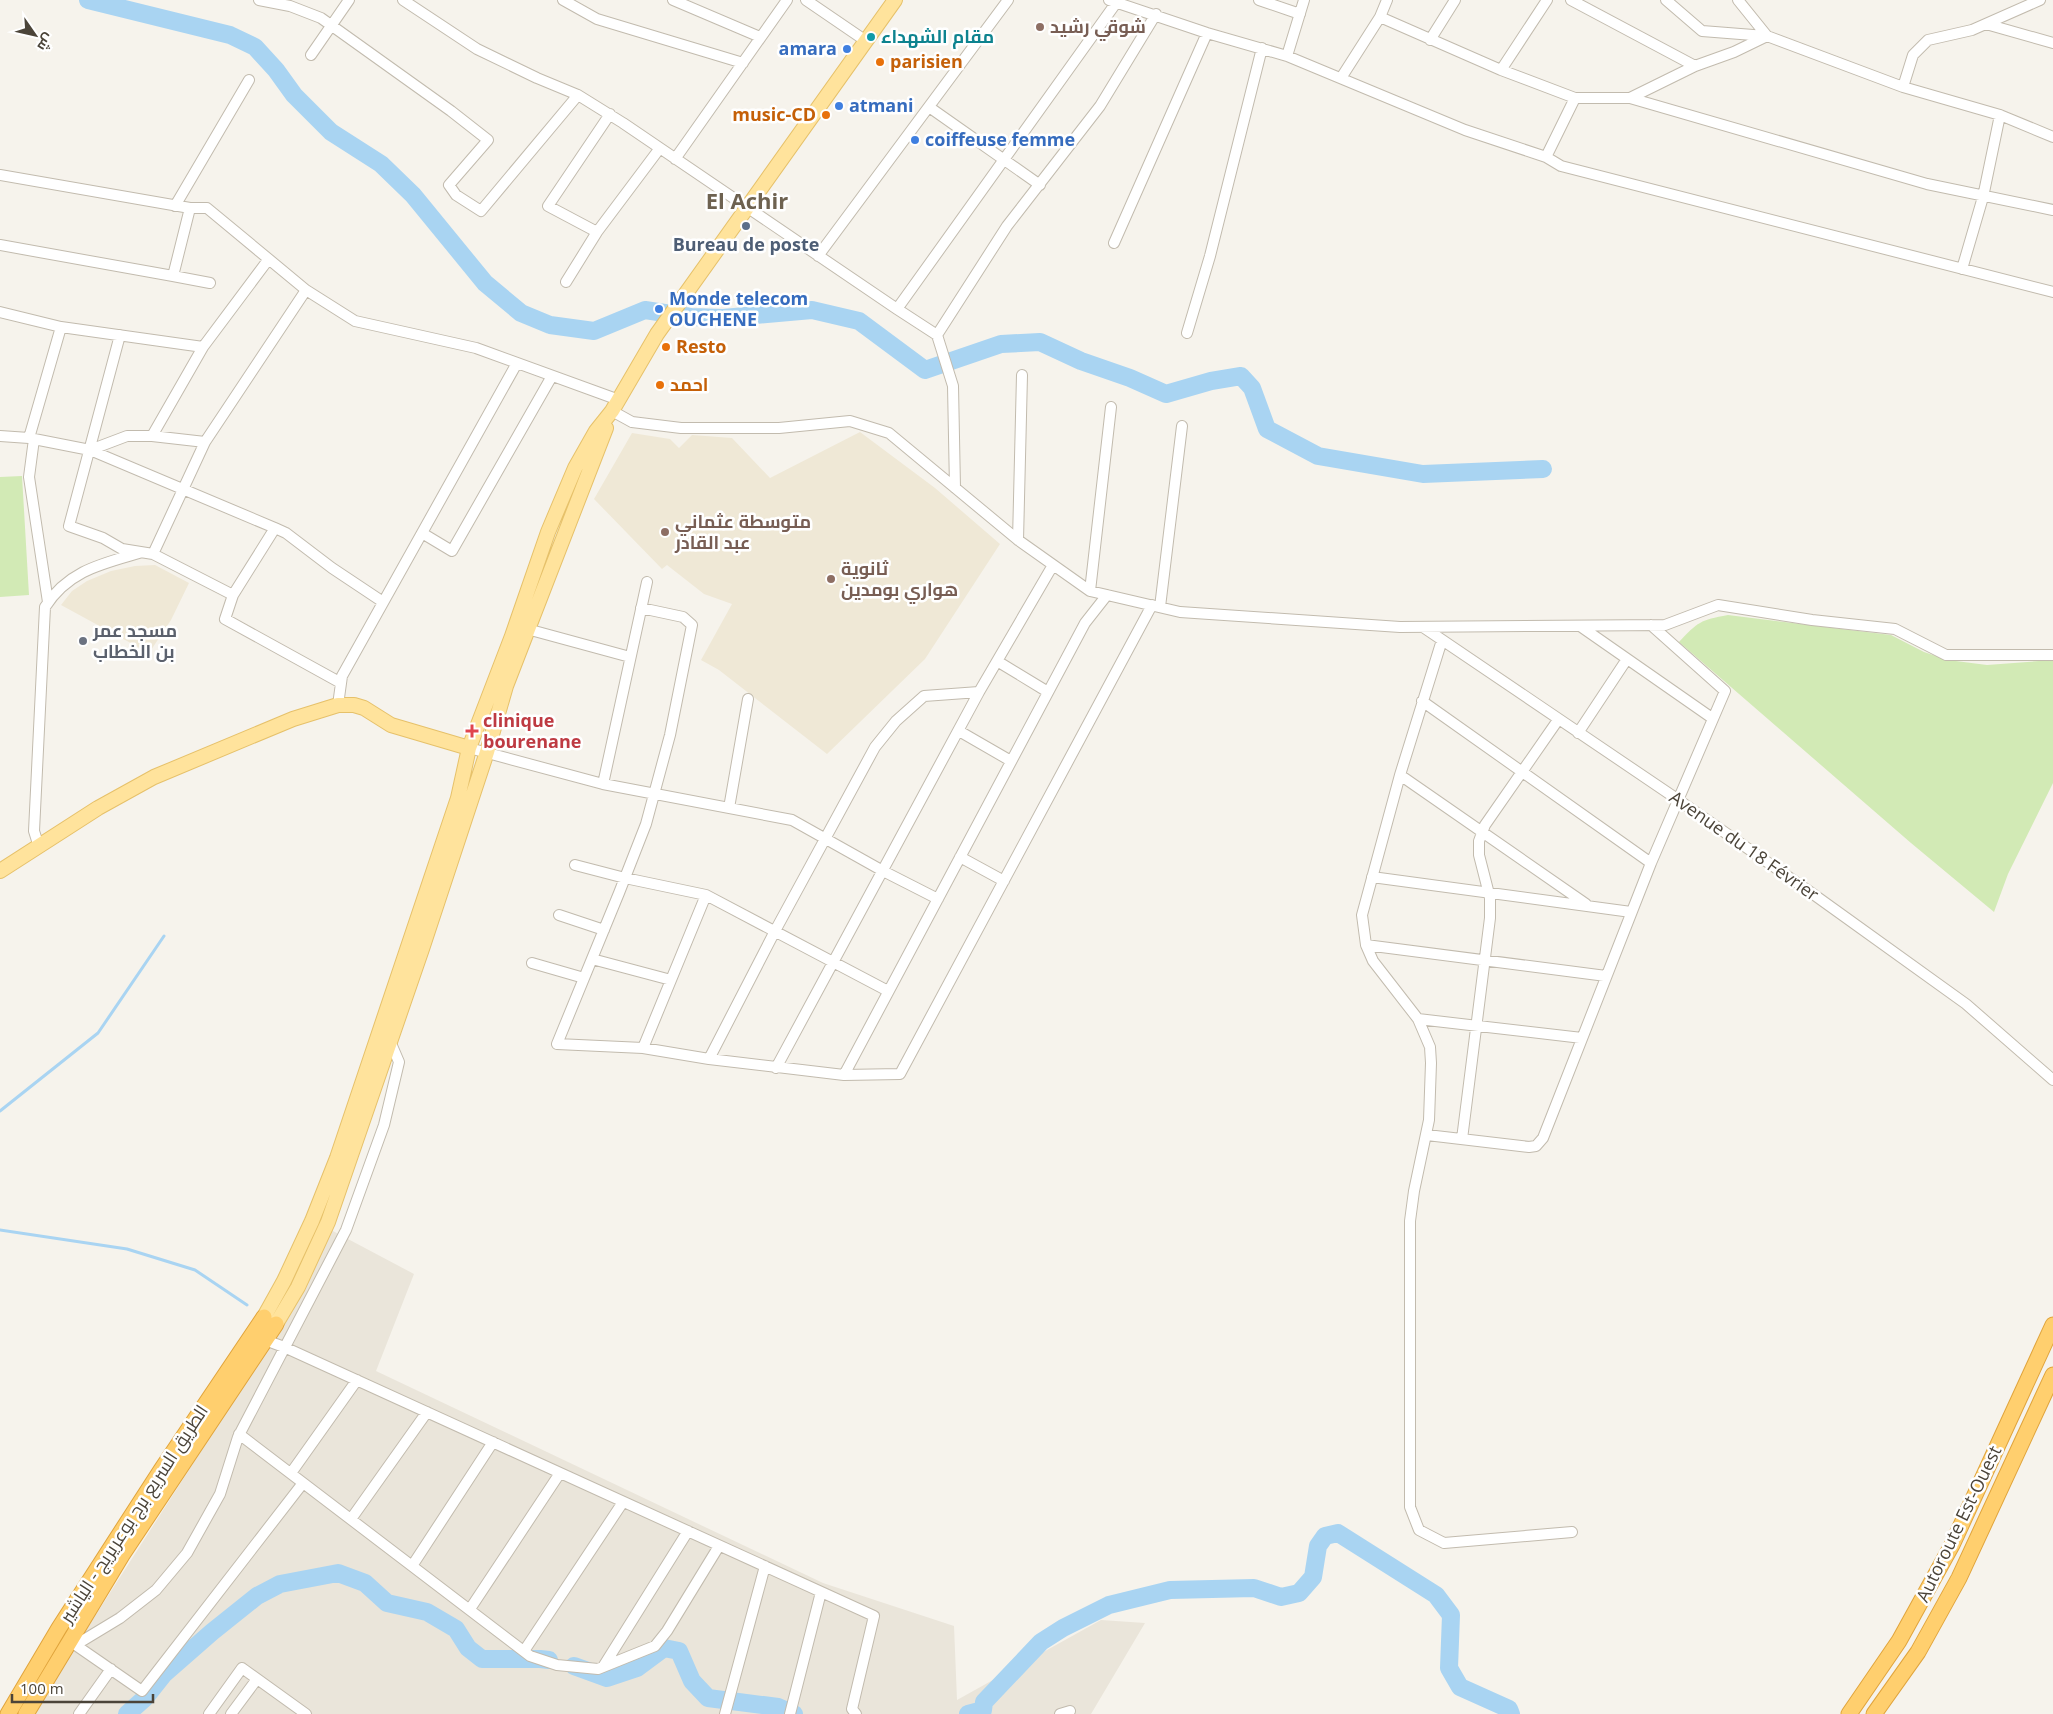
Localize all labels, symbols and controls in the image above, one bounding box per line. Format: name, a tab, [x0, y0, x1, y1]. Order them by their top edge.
north arrow	[10, 10, 60, 60]
place label: شوقي رشيد	[1050, 14, 1146, 42]
marker: شوقي رشيد	[1034, 21, 1046, 33]
place label: مقام الشهداء	[881, 24, 994, 49]
text: ش	[33, 30, 59, 55]
marker: مقام الشهداء	[865, 31, 877, 43]
place label: amara	[779, 36, 837, 60]
marker: amara	[841, 43, 853, 55]
place label: parisien	[890, 49, 963, 73]
marker: parisien	[874, 56, 886, 68]
place label: atmani	[849, 93, 914, 117]
marker: atmani	[833, 100, 845, 112]
place label: music-CD	[732, 102, 816, 126]
marker: music-CD	[820, 109, 832, 121]
place label: coiffeuse femme	[925, 127, 1075, 151]
marker: coiffeuse femme	[909, 134, 921, 146]
district label: El Achir	[706, 185, 788, 215]
marker: Bureau de poste	[740, 220, 752, 232]
place label: Bureau de poste	[673, 232, 819, 256]
place label: Monde telecom OUCHENE	[669, 286, 808, 331]
marker: Monde telecom OUCHENE	[653, 303, 665, 315]
place label: Resto	[676, 334, 726, 358]
marker: Resto	[660, 341, 672, 353]
place label: احمد	[670, 372, 709, 396]
marker: احمد	[654, 379, 666, 391]
place label: متوسطة عثماني عبد القادر	[674, 509, 811, 554]
marker: متوسطة عثماني عبد القادر	[659, 526, 671, 538]
place label: ثانوية هواري بومدين	[841, 556, 958, 604]
marker: ثانوية هواري بومدين	[825, 573, 837, 585]
place label: مسجد عمر بن الخطاب	[92, 618, 177, 663]
marker: مسجد عمر بن الخطاب	[77, 635, 89, 647]
place label: clinique bourenane	[483, 708, 581, 753]
marker: clinique bourenane	[465, 724, 479, 738]
street label: Avenue du 18 Février	[1665, 785, 1825, 906]
street label: الطريق السريع برج بوعريريج - الياشير	[53, 1400, 214, 1628]
street label: Autoroute Est-Ouest	[1910, 1441, 2006, 1606]
scale bar	[12, 1672, 154, 1704]
text: 100 m	[20, 1678, 64, 1698]

